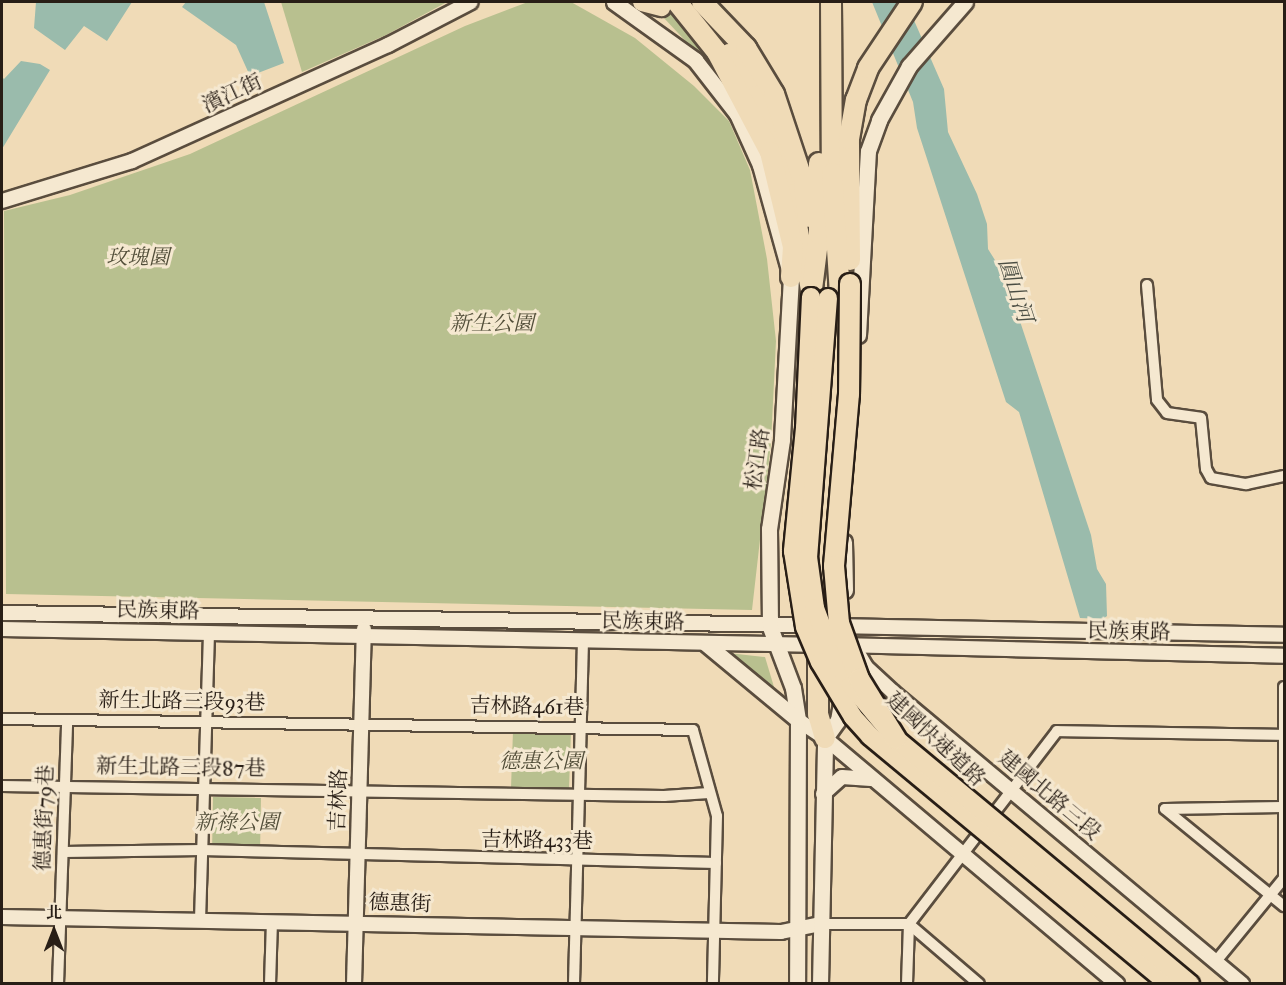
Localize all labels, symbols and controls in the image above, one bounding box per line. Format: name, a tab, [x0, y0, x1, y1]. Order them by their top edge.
street label: 濱江街	[198, 68, 266, 118]
park label: 玫瑰園	[107, 244, 169, 270]
water label: 圓山河	[993, 255, 1039, 325]
park label: 新生公園	[450, 310, 534, 336]
street label: 松江路	[740, 426, 774, 492]
street label: 民族東路	[116, 597, 200, 623]
street label: 民族東路	[601, 608, 685, 634]
street label: 民族東路	[1087, 618, 1171, 644]
street label: 新生北路三段93巷	[98, 687, 266, 715]
street label: 建國快速道路	[881, 687, 991, 791]
street label: 吉林路461巷	[469, 692, 585, 720]
street label: 建國北路三段	[994, 745, 1106, 845]
park label: 德惠公園	[499, 748, 583, 774]
street label: 新生北路三段87巷	[96, 753, 266, 781]
street label: 德惠街79巷	[30, 764, 58, 872]
street label: 吉林路	[324, 768, 352, 832]
park label: 新祿公園	[195, 809, 279, 835]
street label: 吉林路433巷	[481, 826, 593, 854]
street label: 德惠街	[368, 889, 432, 917]
north arrow	[24, 901, 84, 961]
text: 北	[46, 903, 62, 922]

